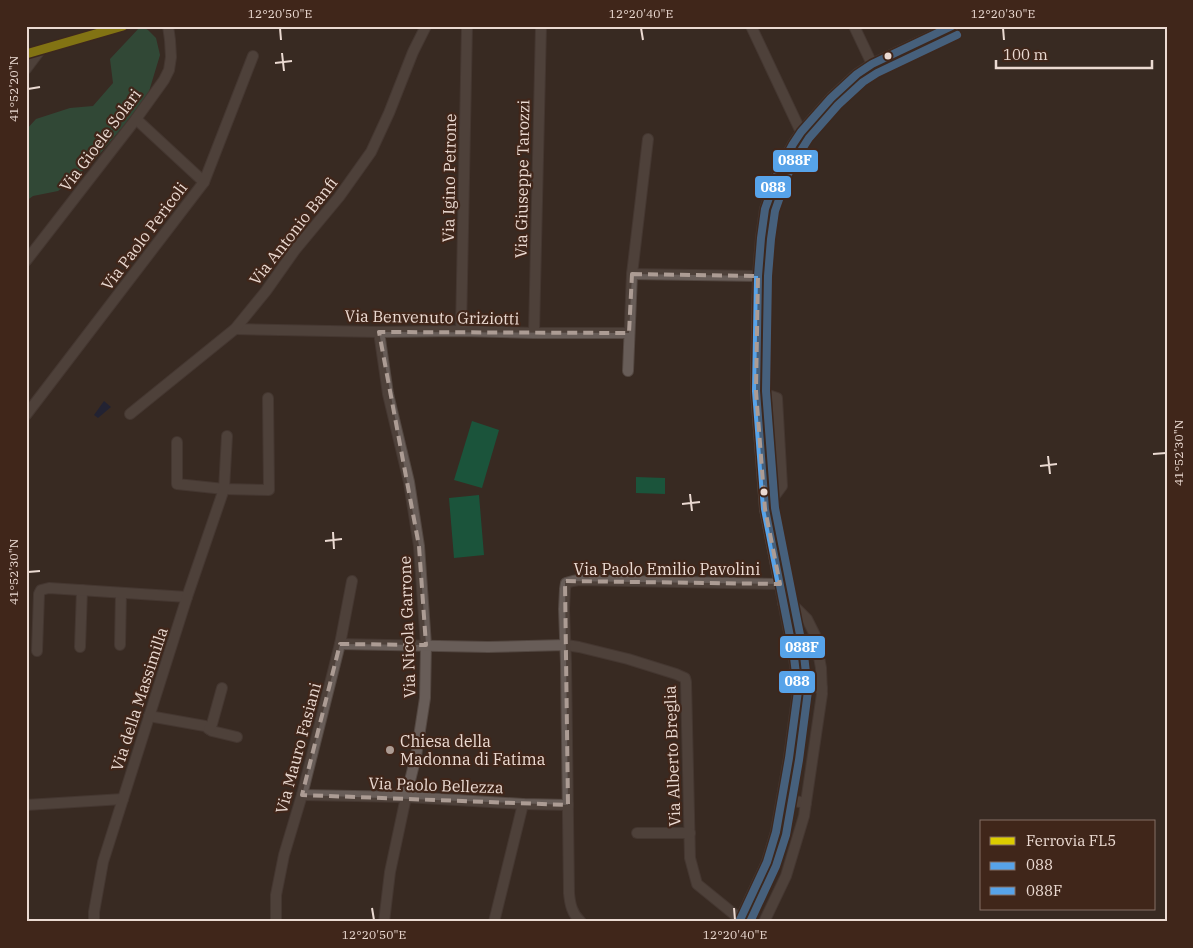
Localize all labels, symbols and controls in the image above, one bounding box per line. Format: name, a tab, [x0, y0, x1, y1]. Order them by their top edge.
text: 12°20'50"E	[248, 6, 312, 21]
text: 12°20'40"E	[609, 6, 673, 21]
text: 12°20'30"E	[971, 6, 1035, 21]
scale bar	[996, 38, 1152, 70]
text: 100 m	[1003, 45, 1048, 64]
unlabelled marker	[883, 51, 893, 61]
text: 41°52'20"N	[6, 56, 21, 122]
street label: Via Gioele Solari	[55, 85, 145, 195]
street label: Via Giuseppe Tarozzi	[511, 100, 533, 258]
street label: Via Igino Petrone	[438, 113, 460, 243]
line badge: 088F	[772, 149, 819, 173]
text: 088F	[778, 151, 812, 169]
street label: Via Antonio Banfi	[245, 173, 341, 289]
line badge: 088	[754, 175, 792, 199]
street label: Via Paolo Pericoli	[97, 178, 191, 294]
text: 088	[760, 178, 786, 196]
street label: Via Benvenuto Griziotti	[345, 305, 519, 329]
text: 41°52'30"N	[1171, 420, 1186, 486]
unlabelled marker	[759, 487, 769, 497]
text: 41°52'30"N	[6, 539, 21, 605]
street label: Via Nicola Garrone	[395, 556, 419, 698]
street label: Via Paolo Emilio Pavolini	[574, 559, 760, 579]
street label: Via della Massimilla	[106, 624, 172, 773]
line badge: 088F	[779, 635, 826, 659]
text: 088F	[785, 638, 819, 656]
line badge: 088	[778, 670, 816, 694]
text: 088	[784, 672, 810, 690]
street label: Via Mauro Fasiani	[271, 680, 325, 816]
street label: Via Alberto Breglia	[660, 685, 684, 827]
place label: Chiesa della Madonna di Fatima	[400, 731, 546, 769]
marker: Chiesa della Madonna di Fatima	[384, 744, 396, 756]
street label: Via Paolo Bellezza	[368, 773, 504, 797]
legend	[980, 820, 1156, 910]
text: Ferrovia FL5	[1026, 831, 1116, 850]
text: 088	[1026, 855, 1053, 874]
text: 088F	[1026, 881, 1062, 900]
text: 12°20'50"E	[342, 927, 406, 942]
text: 12°20'40"E	[703, 927, 767, 942]

